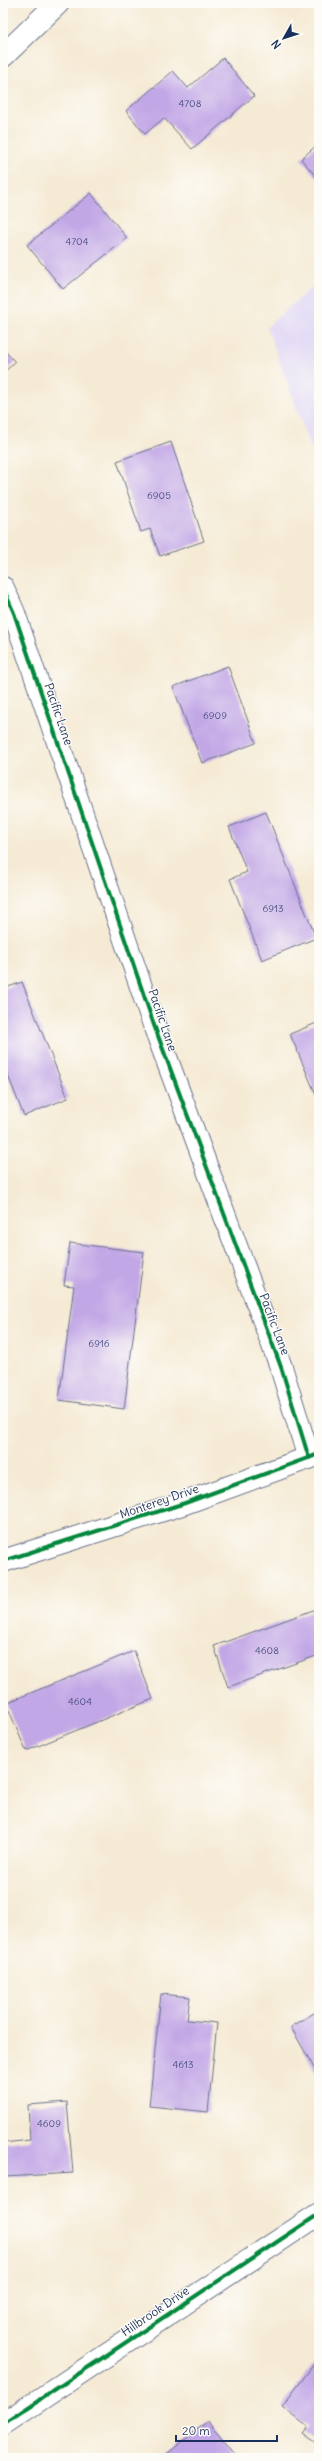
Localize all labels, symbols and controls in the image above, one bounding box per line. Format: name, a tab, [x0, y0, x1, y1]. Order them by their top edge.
north arrow	[264, 18, 304, 58]
text: N	[268, 37, 284, 52]
house number: 4708	[179, 97, 202, 110]
house number: 4704	[66, 235, 89, 248]
house number: 6905	[147, 489, 171, 502]
street label: Pacific Lane	[41, 681, 77, 747]
house number: 6909	[203, 709, 227, 722]
house number: 6913	[262, 902, 284, 915]
street label: Pacific Lane	[145, 987, 181, 1053]
street label: Pacific Lane	[256, 1291, 294, 1357]
house number: 6916	[88, 1337, 110, 1350]
street label: Monterey Drive	[117, 1480, 201, 1522]
house number: 4608	[255, 1644, 279, 1657]
house number: 4604	[68, 1695, 92, 1708]
house number: 4613	[172, 2058, 194, 2071]
house number: 4609	[37, 2117, 61, 2130]
street label: Hillbrook Drive	[118, 2283, 192, 2339]
scale bar	[176, 2417, 277, 2443]
text: 20 m	[182, 2423, 210, 2438]

